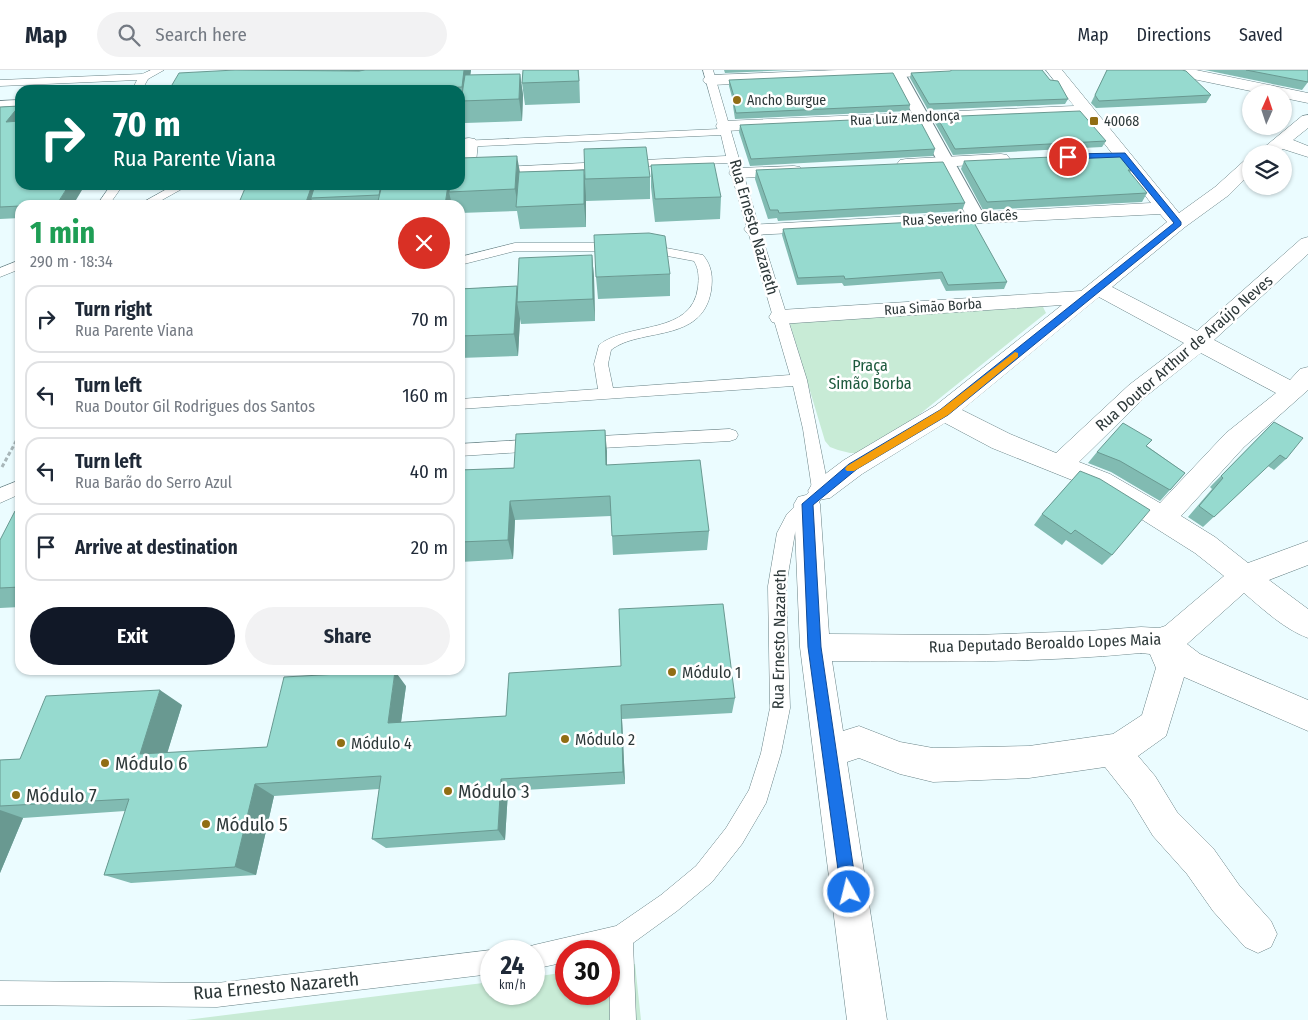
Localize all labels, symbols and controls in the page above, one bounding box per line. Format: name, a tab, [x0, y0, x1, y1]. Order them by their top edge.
search box	[97, 12, 447, 57]
text: Map	[25, 21, 67, 49]
icon: search	[115, 21, 143, 49]
text: Search here	[155, 23, 247, 46]
text: Map	[1077, 24, 1109, 46]
text: Directions	[1137, 24, 1211, 46]
text: Saved	[1239, 24, 1283, 46]
north arrow	[1242, 85, 1292, 135]
map controls	[1242, 85, 1292, 195]
place label: Ancho Burgue	[747, 92, 826, 109]
marker: Ancho Burgue	[731, 94, 743, 106]
text: 70 m	[113, 103, 181, 145]
icon: right	[30, 105, 95, 170]
street label: Rua Luiz Mendonça	[850, 107, 960, 129]
place label: 40068	[1104, 113, 1139, 130]
marker: 40068	[1088, 115, 1100, 127]
pin	[1047, 136, 1089, 178]
icon: arrive	[1054, 143, 1082, 171]
text: Rua Parente Viana	[113, 145, 276, 172]
button: layers	[1242, 145, 1292, 195]
street label: Rua Ernesto Nazareth	[726, 157, 782, 297]
street label: Rua Severino Glacês	[902, 206, 1018, 230]
text: 1 min	[30, 215, 95, 251]
button: close	[398, 217, 450, 269]
text: 290 m · 18:34	[30, 252, 113, 271]
street label: Rua Doutor Arthur de Araújo Neves	[1092, 271, 1277, 435]
street label: Rua Simão Borba	[884, 295, 983, 319]
text: Turn right	[75, 298, 152, 321]
icon: right	[32, 305, 60, 333]
text: 70 m	[412, 308, 448, 331]
text: Rua Parente Viana	[75, 321, 193, 340]
park label: Praça Simão Borba	[828, 356, 912, 393]
text: Turn left	[75, 374, 142, 397]
icon: left	[32, 381, 60, 409]
text: 160 m	[402, 384, 448, 407]
text: Rua Doutor Gil Rodrigues dos Santos	[75, 397, 315, 416]
text: Turn left	[75, 450, 142, 473]
icon: left	[32, 457, 60, 485]
text: 40 m	[410, 460, 448, 483]
text: Rua Barão do Serro Azul	[75, 473, 232, 492]
icon: arrive	[32, 533, 60, 561]
text: Arrive at destination	[75, 536, 238, 559]
text: 20 m	[411, 536, 448, 559]
street label: Rua Ernesto Nazareth	[768, 569, 790, 709]
button: Exit	[30, 607, 235, 665]
button: Share	[245, 607, 450, 665]
street label: Rua Deputado Beroaldo Lopes Maia	[929, 629, 1162, 657]
place label: Módulo 1	[682, 663, 741, 682]
marker: Módulo 1	[666, 666, 678, 678]
place label: Módulo 2	[575, 730, 635, 749]
marker: Módulo 2	[559, 733, 571, 745]
place label: Módulo 4	[351, 734, 412, 753]
marker: Módulo 4	[335, 737, 347, 749]
place label: Módulo 6	[115, 752, 187, 775]
marker: Módulo 6	[99, 757, 111, 769]
place label: Módulo 3	[458, 780, 530, 803]
place label: Módulo 7	[26, 784, 97, 807]
marker: Módulo 3	[442, 785, 454, 797]
marker: Módulo 7	[10, 789, 22, 801]
place label: Módulo 5	[216, 813, 288, 836]
marker: Módulo 5	[200, 818, 212, 830]
position arrow	[822, 865, 874, 917]
speed limit sign: 30	[555, 940, 620, 1005]
text: 24	[501, 951, 524, 981]
street label: Rua Ernesto Nazareth	[192, 967, 360, 1005]
text: km/h	[499, 978, 526, 992]

